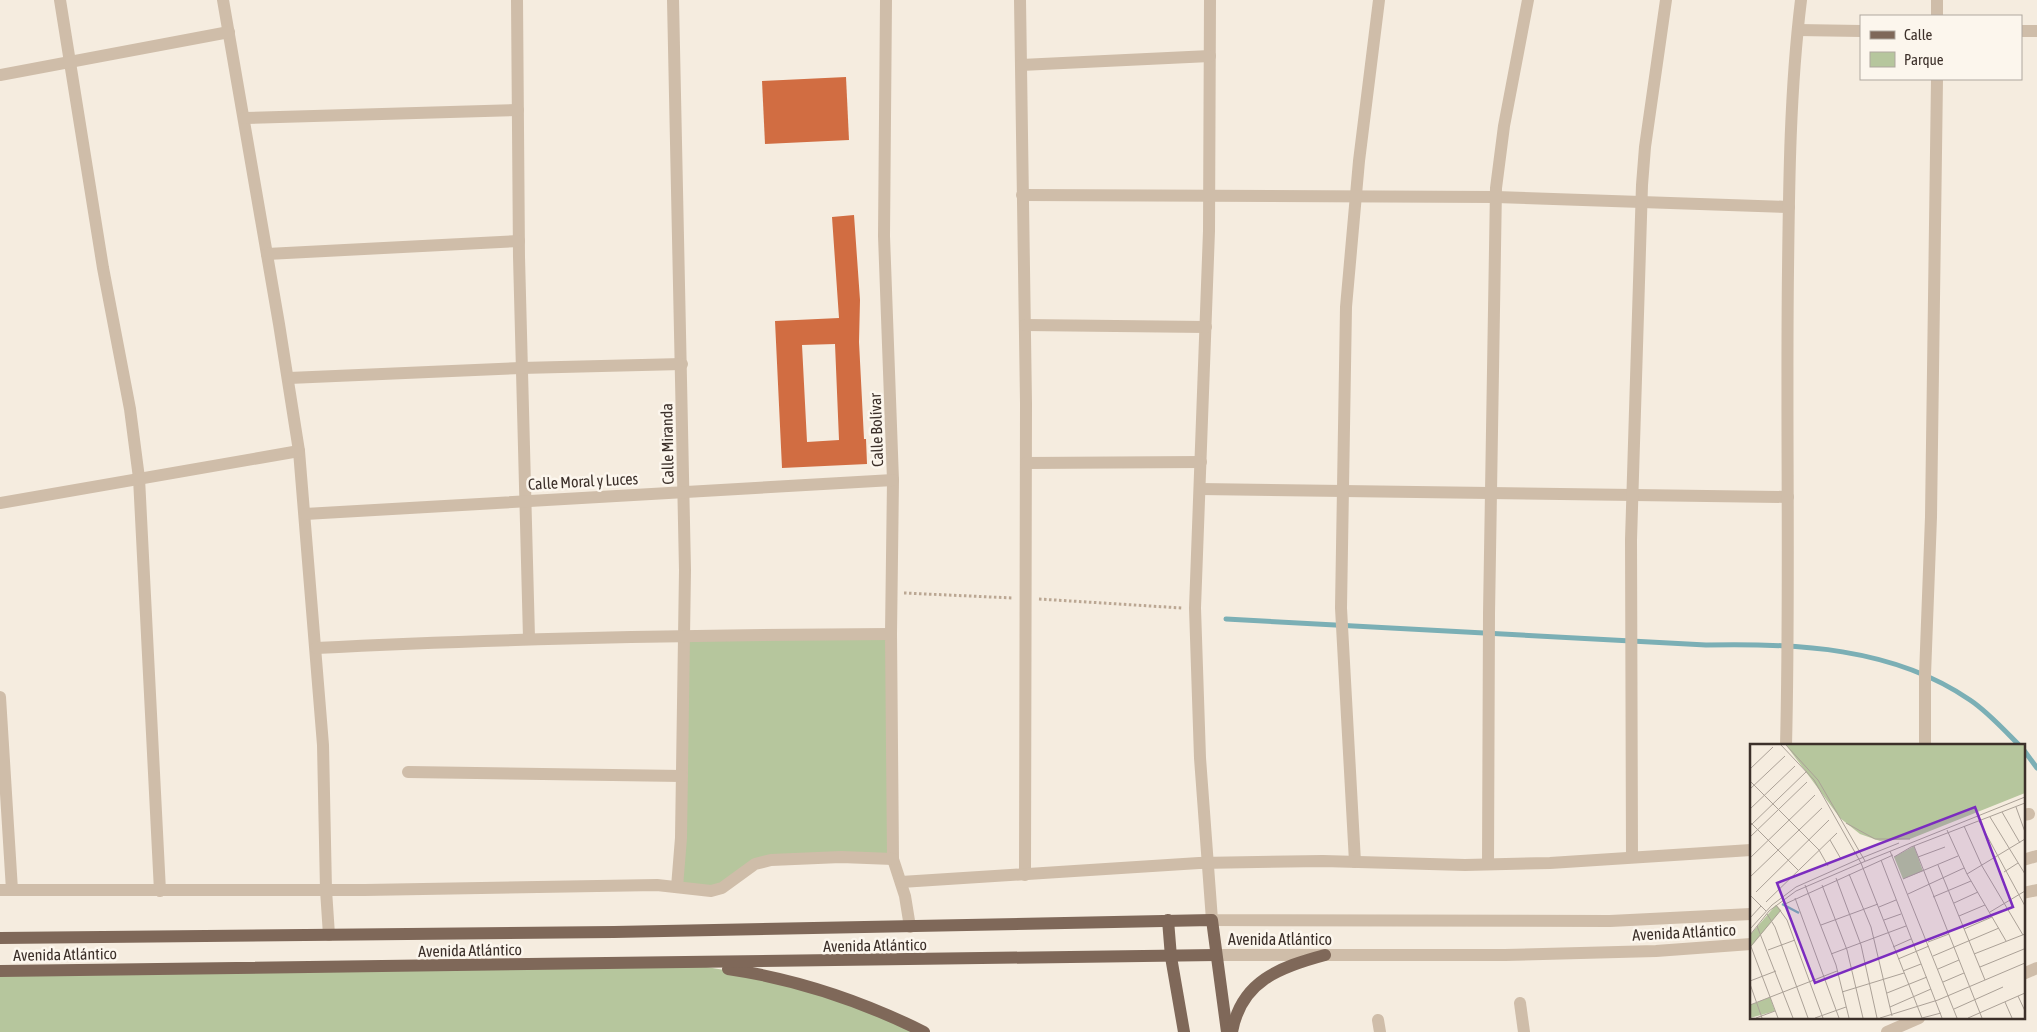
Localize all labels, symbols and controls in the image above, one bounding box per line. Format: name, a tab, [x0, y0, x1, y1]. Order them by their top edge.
legend	[1860, 15, 2022, 80]
text: Calle	[1904, 26, 1933, 43]
text: Parque	[1904, 51, 1944, 68]
street label: Calle Bolívar	[866, 392, 886, 467]
street label: Calle Miranda	[657, 403, 677, 485]
street label: Calle Moral y Luces	[527, 469, 639, 494]
inset map	[1750, 744, 2024, 1020]
street label: Avenida Atlántico	[1632, 920, 1736, 944]
street label: Avenida Atlántico	[1228, 930, 1332, 948]
street label: Avenida Atlántico	[823, 935, 927, 955]
street label: Avenida Atlántico	[418, 940, 522, 960]
street label: Avenida Atlántico	[13, 944, 117, 964]

